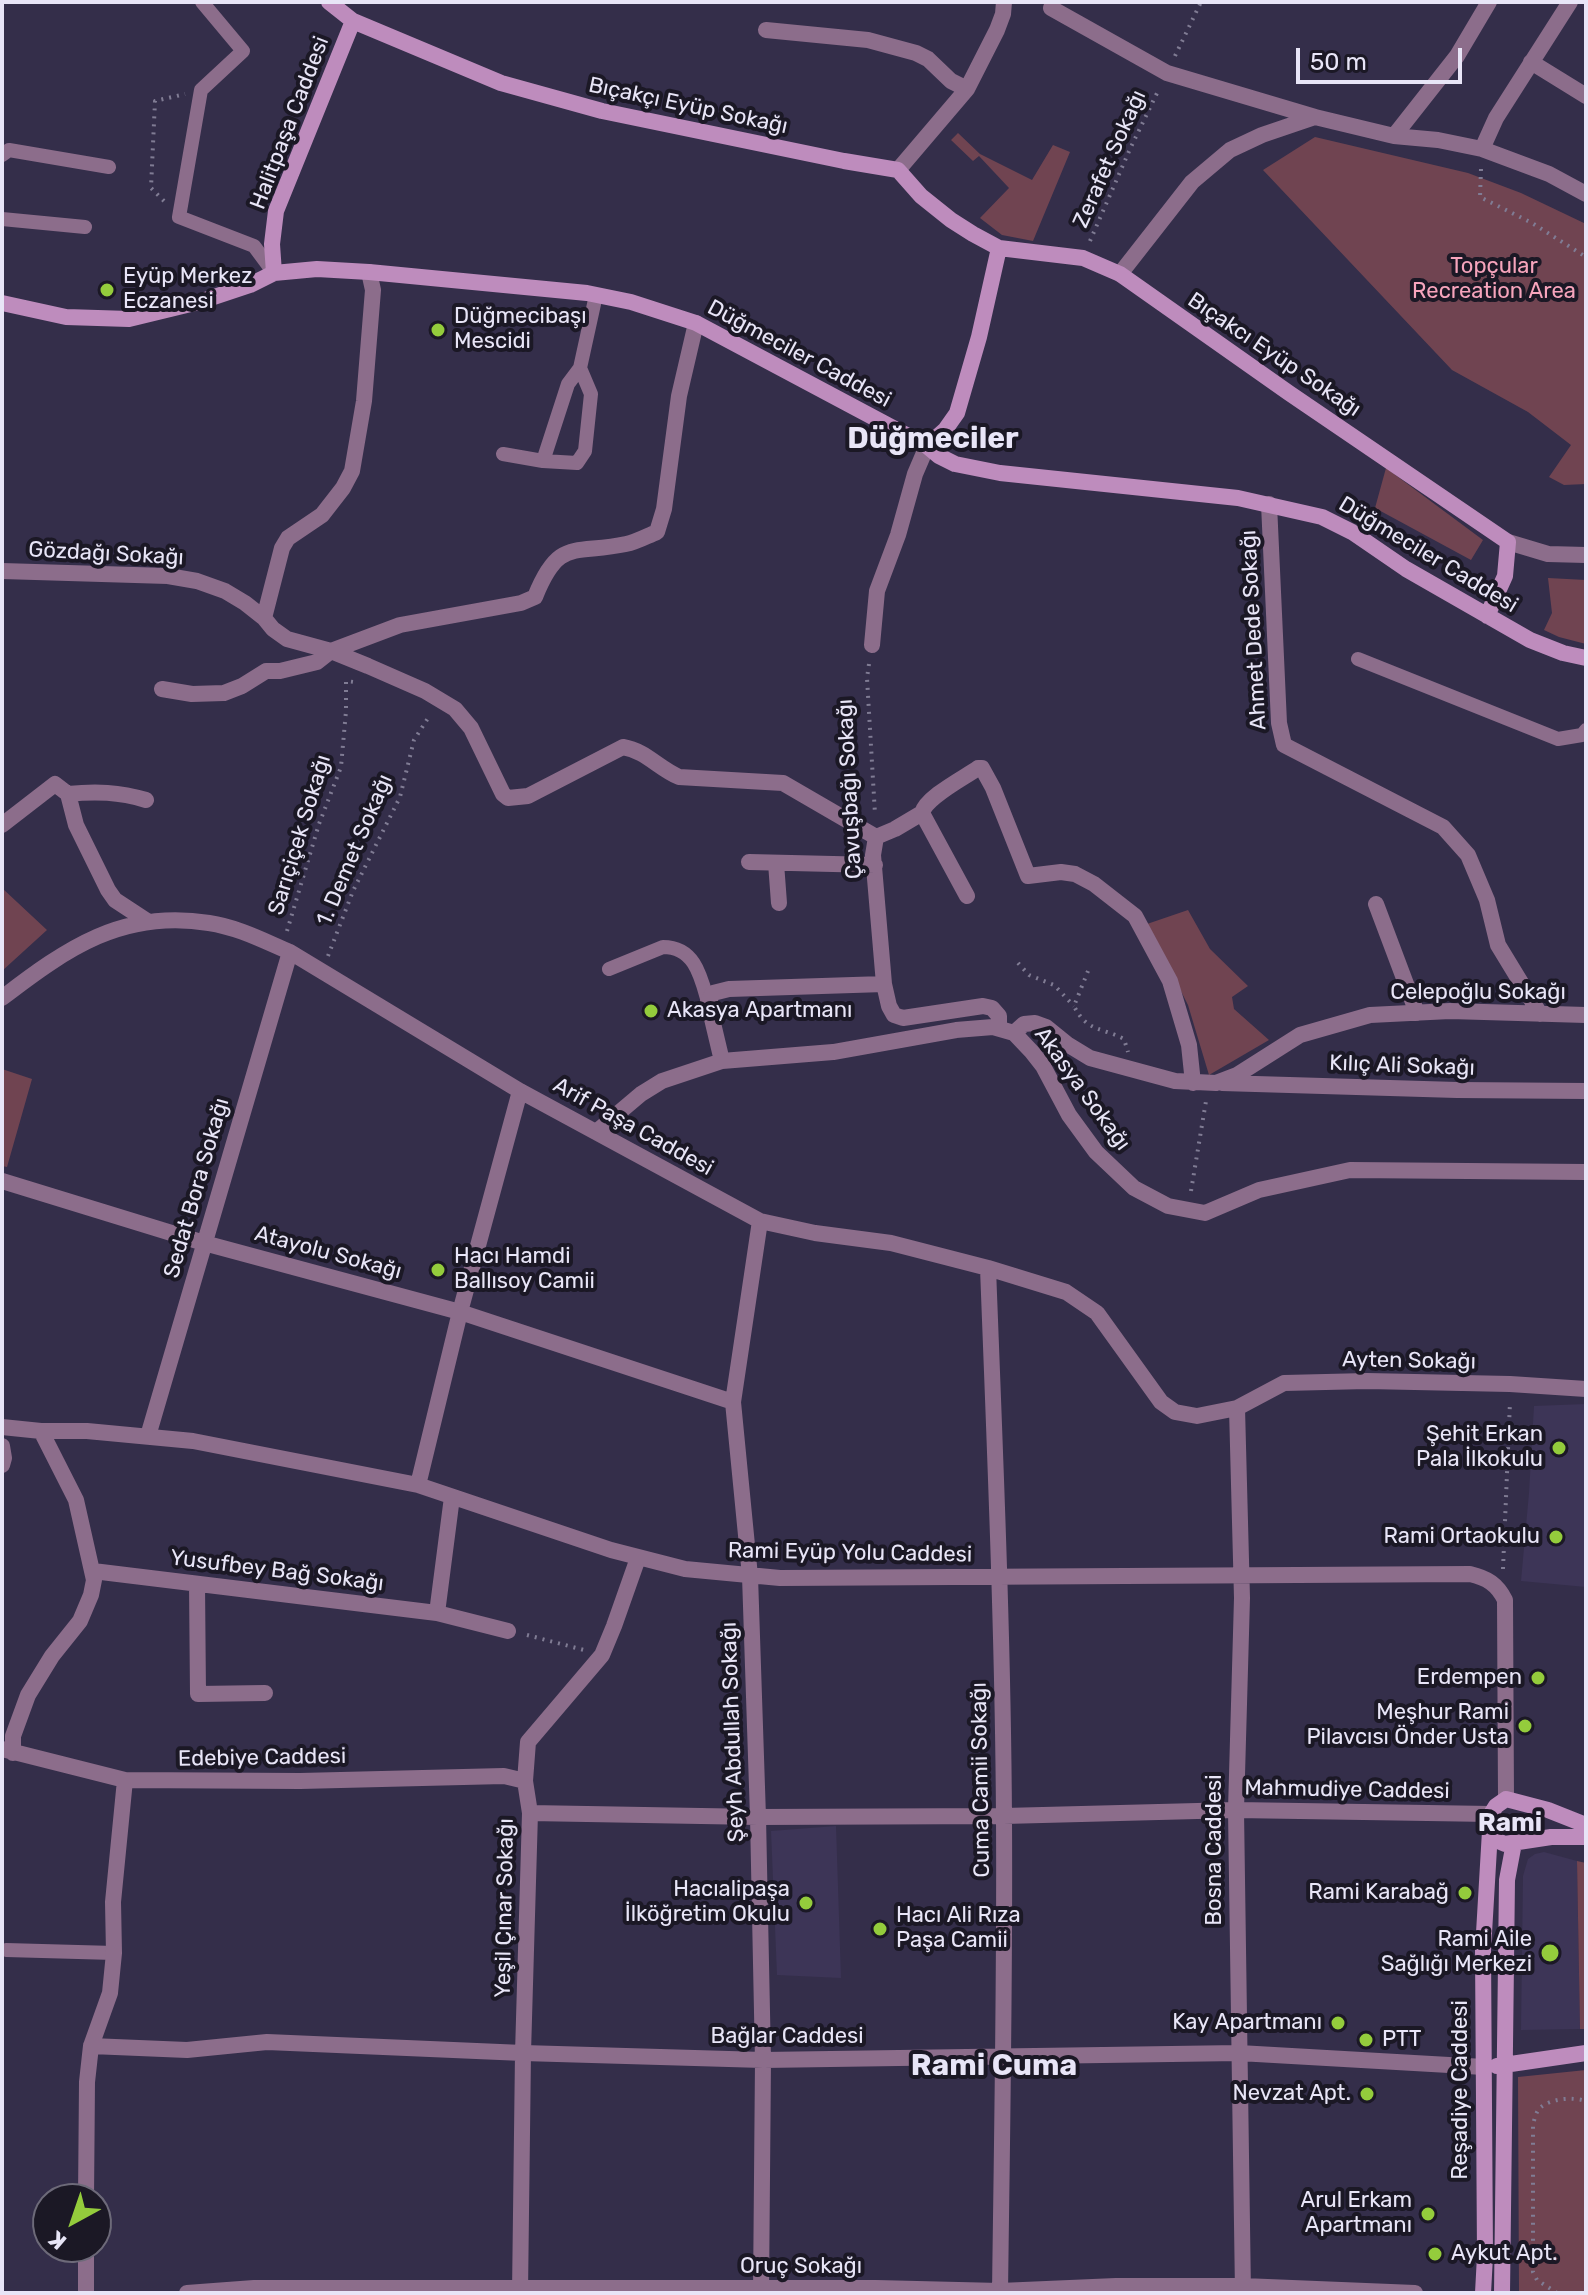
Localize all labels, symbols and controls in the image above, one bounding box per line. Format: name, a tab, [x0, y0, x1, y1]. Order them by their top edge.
scale bar	[1300, 32, 1466, 82]
street label: Halitpaşa Caddesi	[245, 33, 335, 213]
text: 50 m	[1310, 48, 1367, 76]
street label: Bıçakçı Eyüp Sokağı	[586, 72, 790, 140]
street label: Zerafet Sokağı	[1068, 86, 1152, 232]
park label: Topçular Recreation Area	[1412, 254, 1576, 306]
place label: Eyüp Merkez Eczanesi	[123, 264, 252, 316]
marker: Eyüp Merkez Eczanesi	[98, 281, 116, 299]
street label: Bıçakcı Eyüp Sokağı	[1183, 287, 1365, 423]
street label: Düğmeciler Caddesi	[703, 294, 895, 414]
place label: Düğmecibaşı Mescidi	[454, 304, 587, 356]
marker: Düğmecibaşı Mescidi	[429, 321, 447, 339]
district label: Düğmeciler	[847, 421, 1019, 457]
street label: Düğmeciler Caddesi	[1334, 491, 1522, 619]
street label: Ahmet Dede Sokağı	[1236, 529, 1272, 731]
street label: Gözdağı Sokağı	[28, 537, 184, 571]
street label: Çavuşbağı Sokağı	[832, 698, 868, 880]
street label: Sarıçiçek Sokağı	[263, 752, 337, 918]
street label: 1. Demet Sokağı	[311, 770, 399, 930]
street label: Celepoğlu Sokağı	[1390, 980, 1566, 1006]
place label: Akasya Apartmanı	[667, 998, 852, 1024]
marker: Akasya Apartmanı	[642, 1002, 660, 1020]
street label: Akasya Sokağı	[1028, 1022, 1136, 1156]
street label: Kılıç Ali Sokağı	[1329, 1050, 1475, 1082]
street label: Arif Paşa Caddesi	[548, 1072, 718, 1182]
street label: Sedat Bora Sokağı	[159, 1095, 235, 1281]
street label: Atayolu Sokağı	[252, 1221, 404, 1285]
place label: Hacı Hamdi Ballısoy Camii	[454, 1244, 595, 1296]
marker: Hacı Hamdi Ballısoy Camii	[429, 1261, 447, 1279]
street label: Ayten Sokağı	[1342, 1347, 1476, 1375]
place label: Şehit Erkan Pala İlkokulu	[1416, 1422, 1543, 1474]
marker: Şehit Erkan Pala İlkokulu	[1550, 1439, 1568, 1457]
place label: Rami Ortaokulu	[1383, 1524, 1540, 1550]
marker: Rami Ortaokulu	[1547, 1528, 1565, 1546]
street label: Rami Eyüp Yolu Caddesi	[728, 1538, 972, 1568]
street label: Yusufbey Bağ Sokağı	[169, 1545, 385, 1597]
street label: Şeyh Abdullah Sokağı	[716, 1621, 750, 1843]
place label: Erdempen	[1417, 1665, 1522, 1691]
marker: Erdempen	[1529, 1669, 1547, 1687]
street label: Cuma Camii Sokağı	[966, 1682, 996, 1878]
place label: Meşhur Rami Pilavcısı Önder Usta	[1306, 1700, 1509, 1752]
marker: Meşhur Rami Pilavcısı Önder Usta	[1516, 1717, 1534, 1735]
street label: Edebiye Caddesi	[178, 1743, 346, 1773]
street label: Bosna Caddesi	[1202, 1774, 1228, 1926]
street label: Mahmudiye Caddesi	[1244, 1775, 1450, 1805]
district label: Rami	[1478, 1807, 1542, 1839]
street label: Yeşil Çınar Sokağı	[490, 1818, 520, 1998]
place label: Hacıalipaşa İlköğretim Okulu	[625, 1877, 790, 1928]
place label: Rami Karabağ	[1308, 1880, 1449, 1906]
marker: Rami Karabağ	[1456, 1884, 1474, 1902]
marker: Hacıalipaşa İlköğretim Okulu	[797, 1894, 815, 1912]
place label: Hacı Ali Rıza Paşa Camii	[896, 1903, 1021, 1954]
marker: Hacı Ali Rıza Paşa Camii	[871, 1920, 889, 1938]
place label: Rami Aile Sağlığı Merkezi	[1381, 1927, 1532, 1978]
marker: Rami Aile Sağlığı Merkezi	[1539, 1942, 1561, 1964]
street label: Reşadiye Caddesi	[1448, 2000, 1474, 2180]
place label: Kay Apartmanı	[1172, 2010, 1322, 2036]
marker: Kay Apartmanı	[1329, 2014, 1347, 2032]
street label: Bağlar Caddesi	[710, 2024, 864, 2050]
place label: PTT	[1382, 2027, 1422, 2053]
marker: PTT	[1357, 2031, 1375, 2049]
district label: Rami Cuma	[911, 2048, 1077, 2084]
place label: Nevzat Apt.	[1233, 2081, 1351, 2107]
marker: Nevzat Apt.	[1358, 2085, 1376, 2103]
north arrow	[32, 2183, 112, 2263]
place label: Arul Erkam Apartmanı	[1300, 2188, 1412, 2240]
marker: Arul Erkam Apartmanı	[1419, 2205, 1437, 2223]
text: K	[43, 2225, 72, 2255]
place label: Aykut Apt.	[1451, 2241, 1558, 2267]
marker: Aykut Apt.	[1426, 2245, 1444, 2263]
street label: Oruç Sokağı	[740, 2254, 862, 2280]

